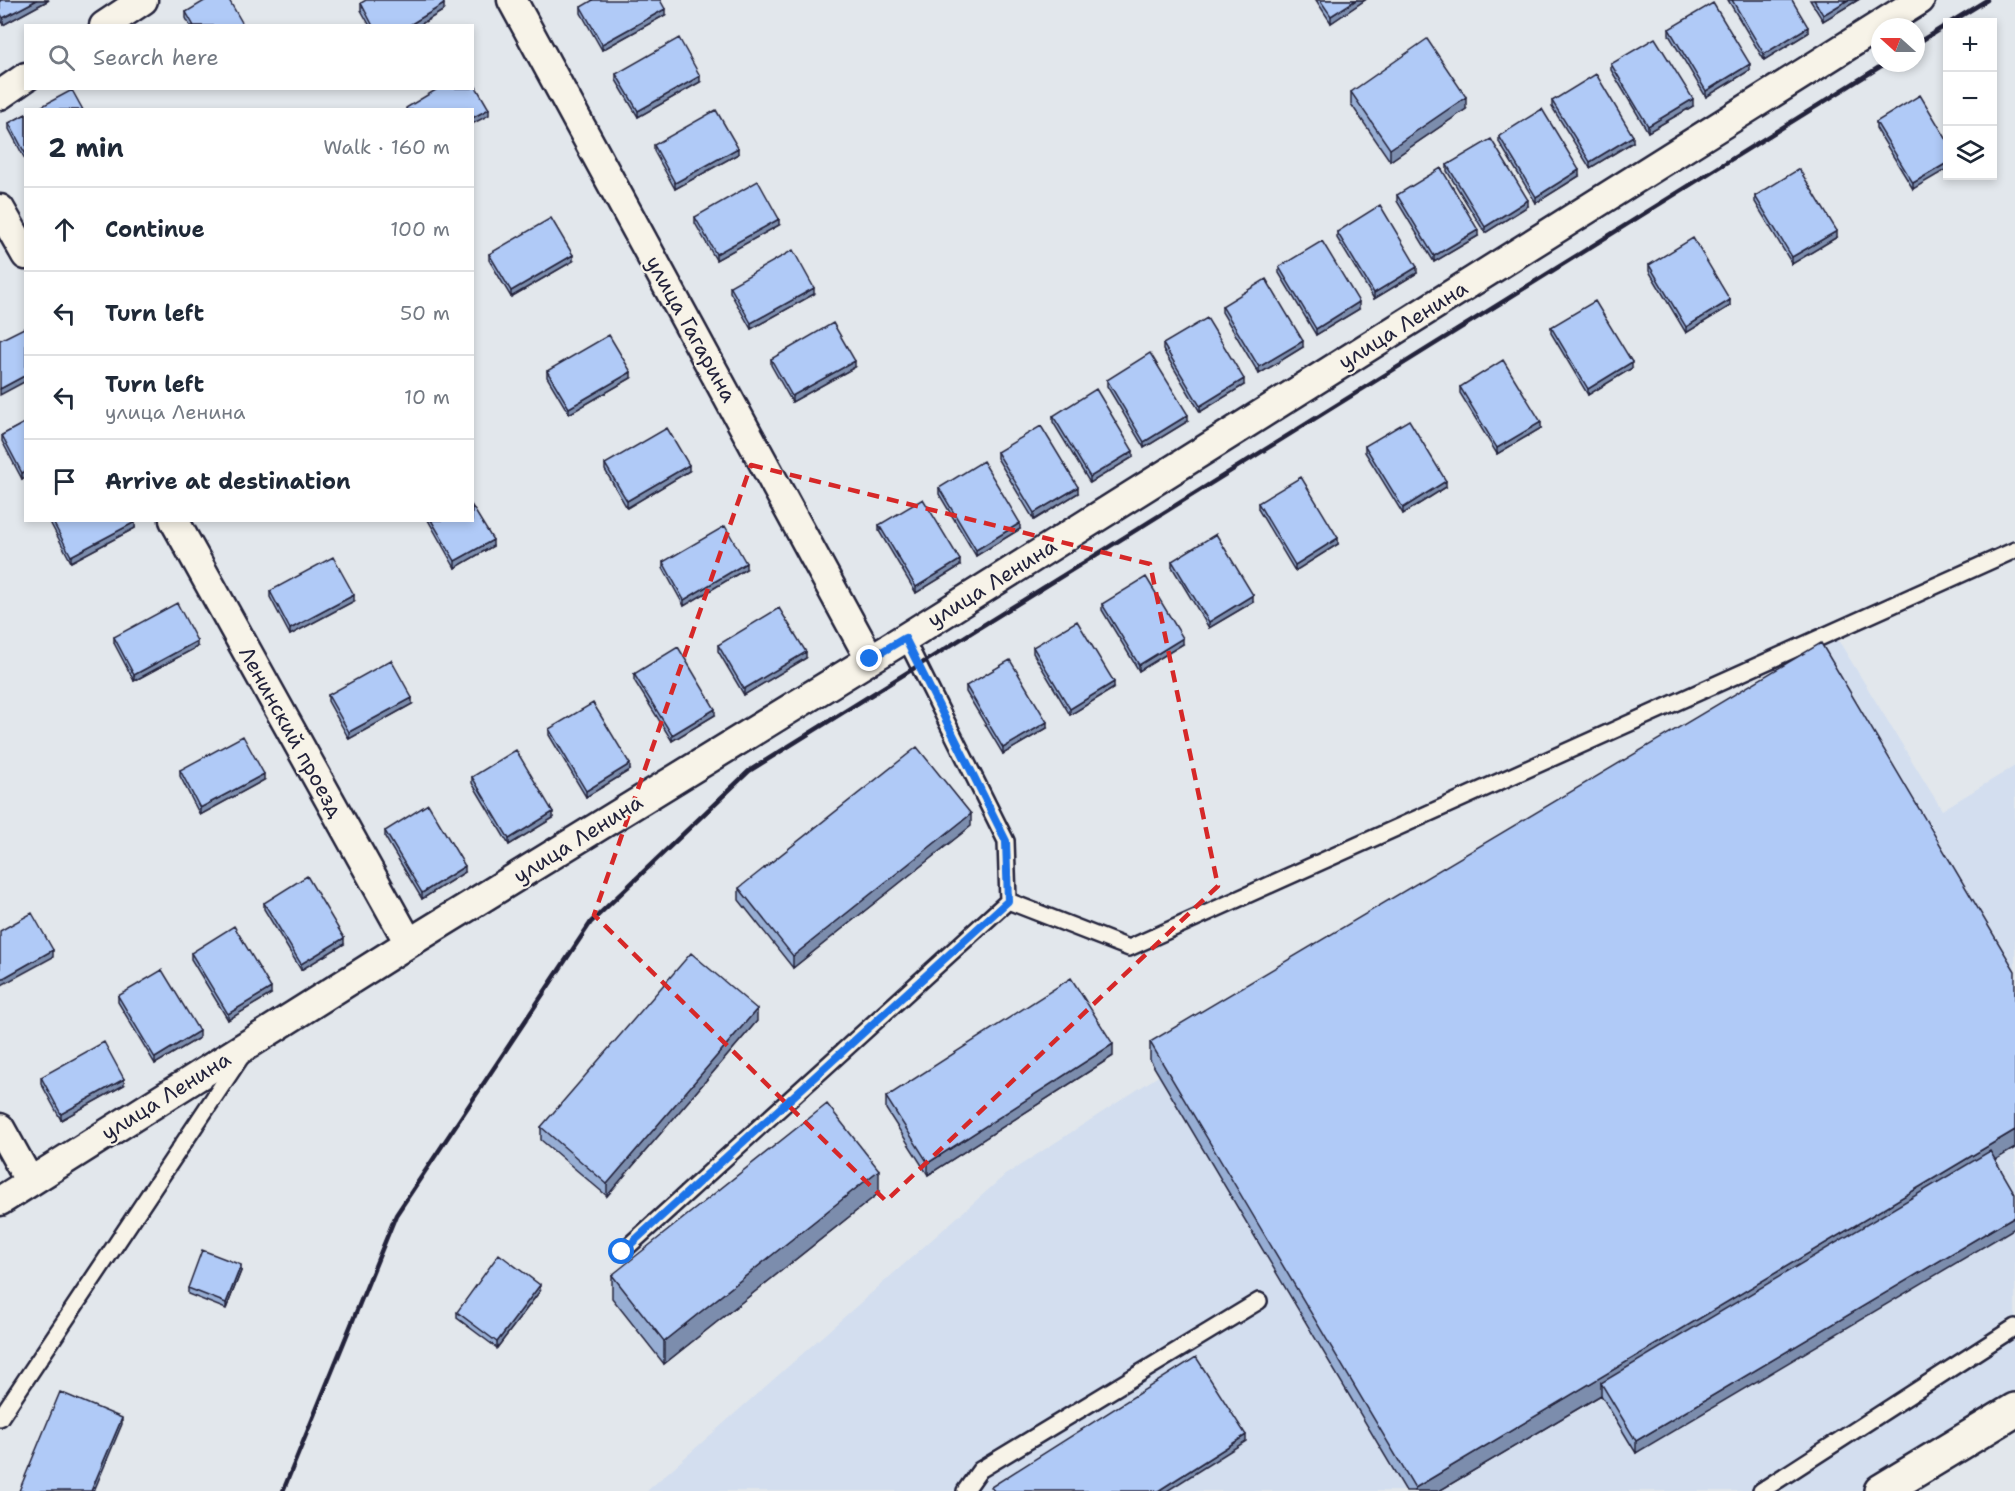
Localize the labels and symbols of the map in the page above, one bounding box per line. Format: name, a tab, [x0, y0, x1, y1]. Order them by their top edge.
north arrow	[1871, 18, 1925, 72]
street label: улица Гагарина	[639, 251, 743, 407]
street label: улица Ленина	[1333, 274, 1473, 376]
street label: улица Ленина	[922, 532, 1062, 634]
street label: Ленинский проезд	[232, 642, 350, 822]
route end	[856, 645, 882, 671]
street label: улица Ленина	[508, 788, 648, 890]
street label: улица Ленина	[96, 1045, 236, 1147]
route start	[608, 1238, 634, 1264]

